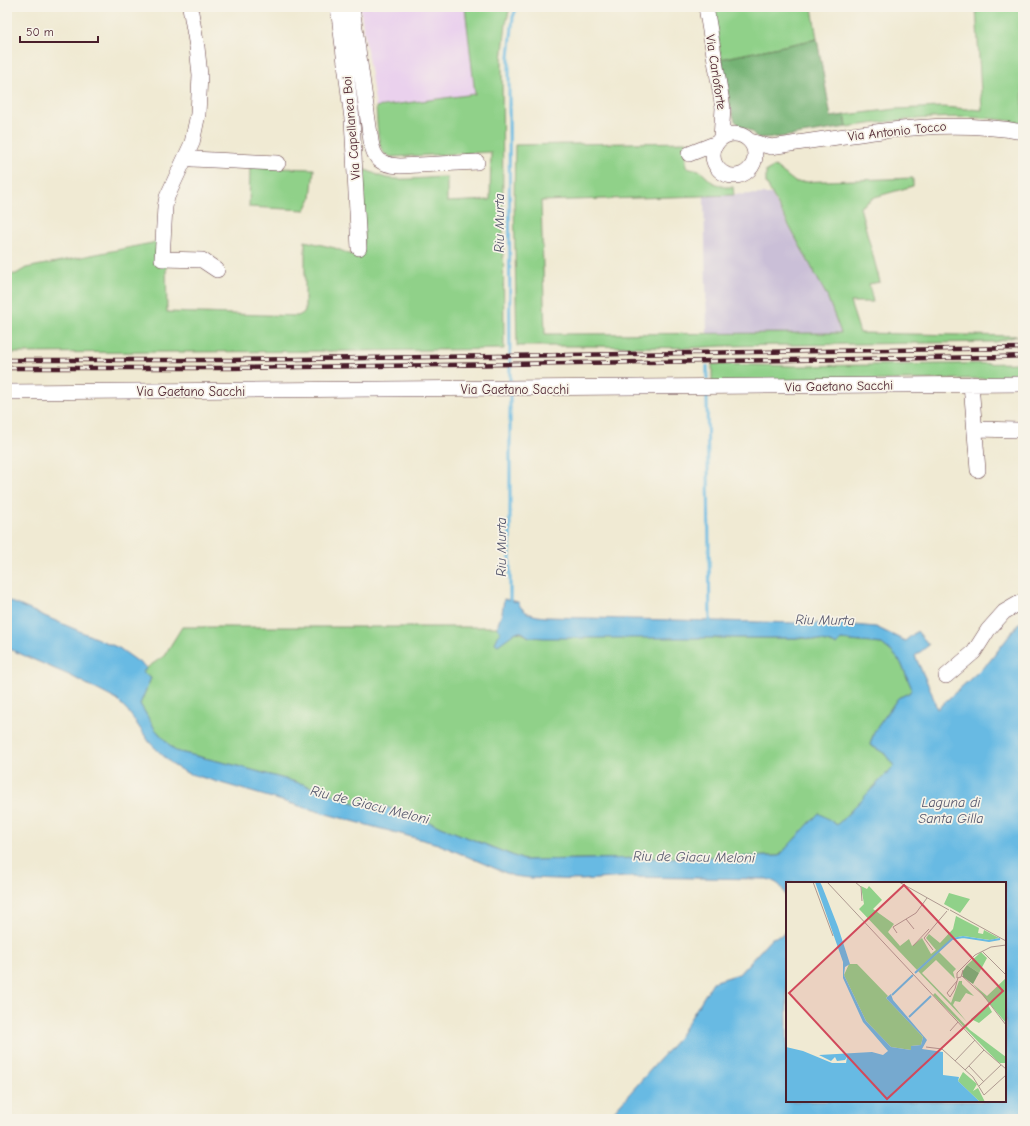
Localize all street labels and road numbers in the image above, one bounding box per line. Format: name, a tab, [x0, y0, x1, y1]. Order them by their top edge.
street label: Via Carloforte	[703, 33, 729, 111]
street label: Via Capellanea Boi	[339, 75, 363, 181]
street label: Via Antonio Tocco	[847, 118, 947, 144]
street label: Via Gaetano Sacchi	[785, 378, 893, 394]
street label: Via Gaetano Sacchi	[461, 382, 569, 397]
street label: Via Gaetano Sacchi	[137, 384, 245, 399]

